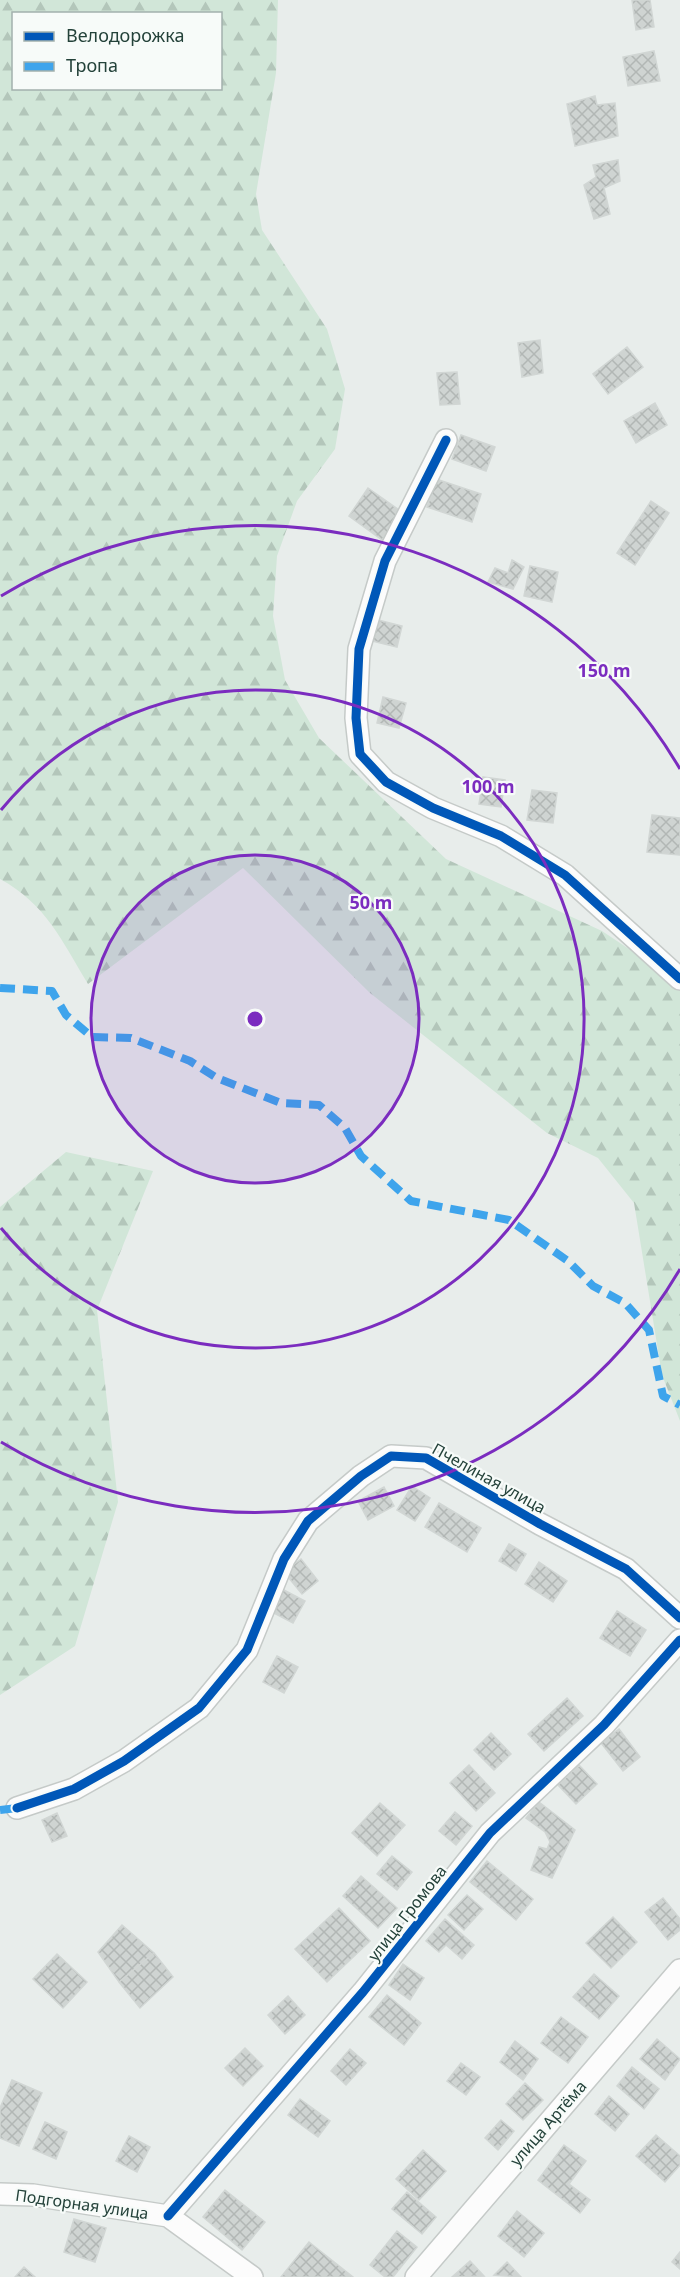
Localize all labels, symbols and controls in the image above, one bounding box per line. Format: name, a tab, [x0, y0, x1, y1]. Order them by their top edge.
legend	[12, 12, 222, 90]
text: Велодорожка	[66, 23, 184, 47]
text: Тропа	[66, 53, 118, 77]
text: 150 m	[577, 658, 631, 682]
text: 100 m	[461, 774, 515, 798]
text: 50 m	[350, 890, 392, 914]
centre of rings	[245, 1009, 265, 1029]
street label: Пчелиная улица	[428, 1438, 550, 1518]
street label: улица Громова	[363, 1860, 451, 1966]
street label: улица Артёма	[505, 2076, 591, 2170]
street label: Подгорная улица	[14, 2184, 150, 2224]

